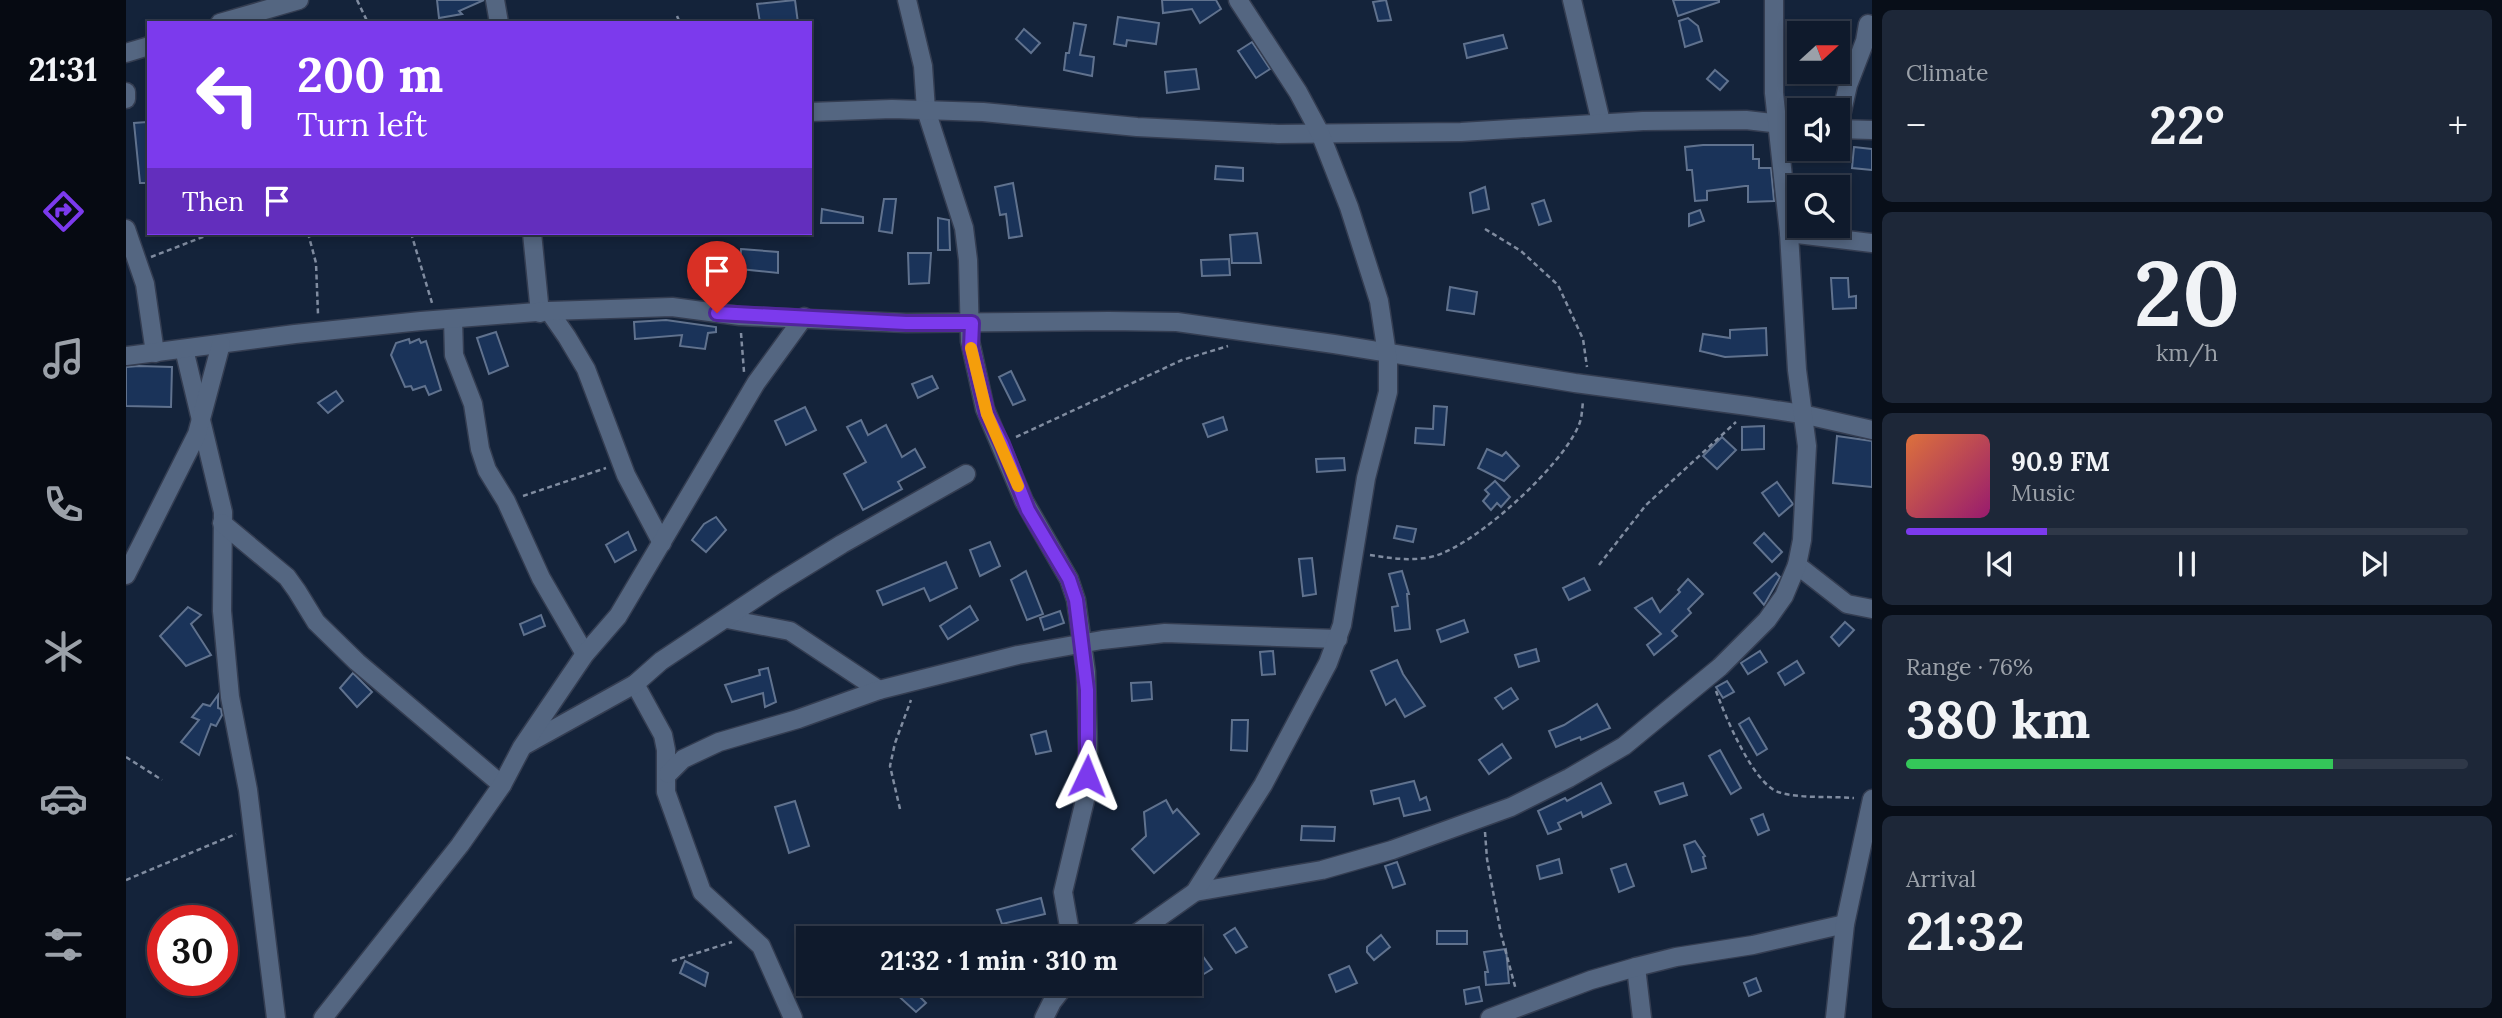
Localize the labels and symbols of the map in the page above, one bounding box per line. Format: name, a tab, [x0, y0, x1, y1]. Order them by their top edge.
north arrow	[1787, 21, 1850, 84]
pin	[687, 241, 747, 313]
position arrow	[1050, 739, 1124, 813]
speed limit sign: 30	[147, 905, 238, 996]

